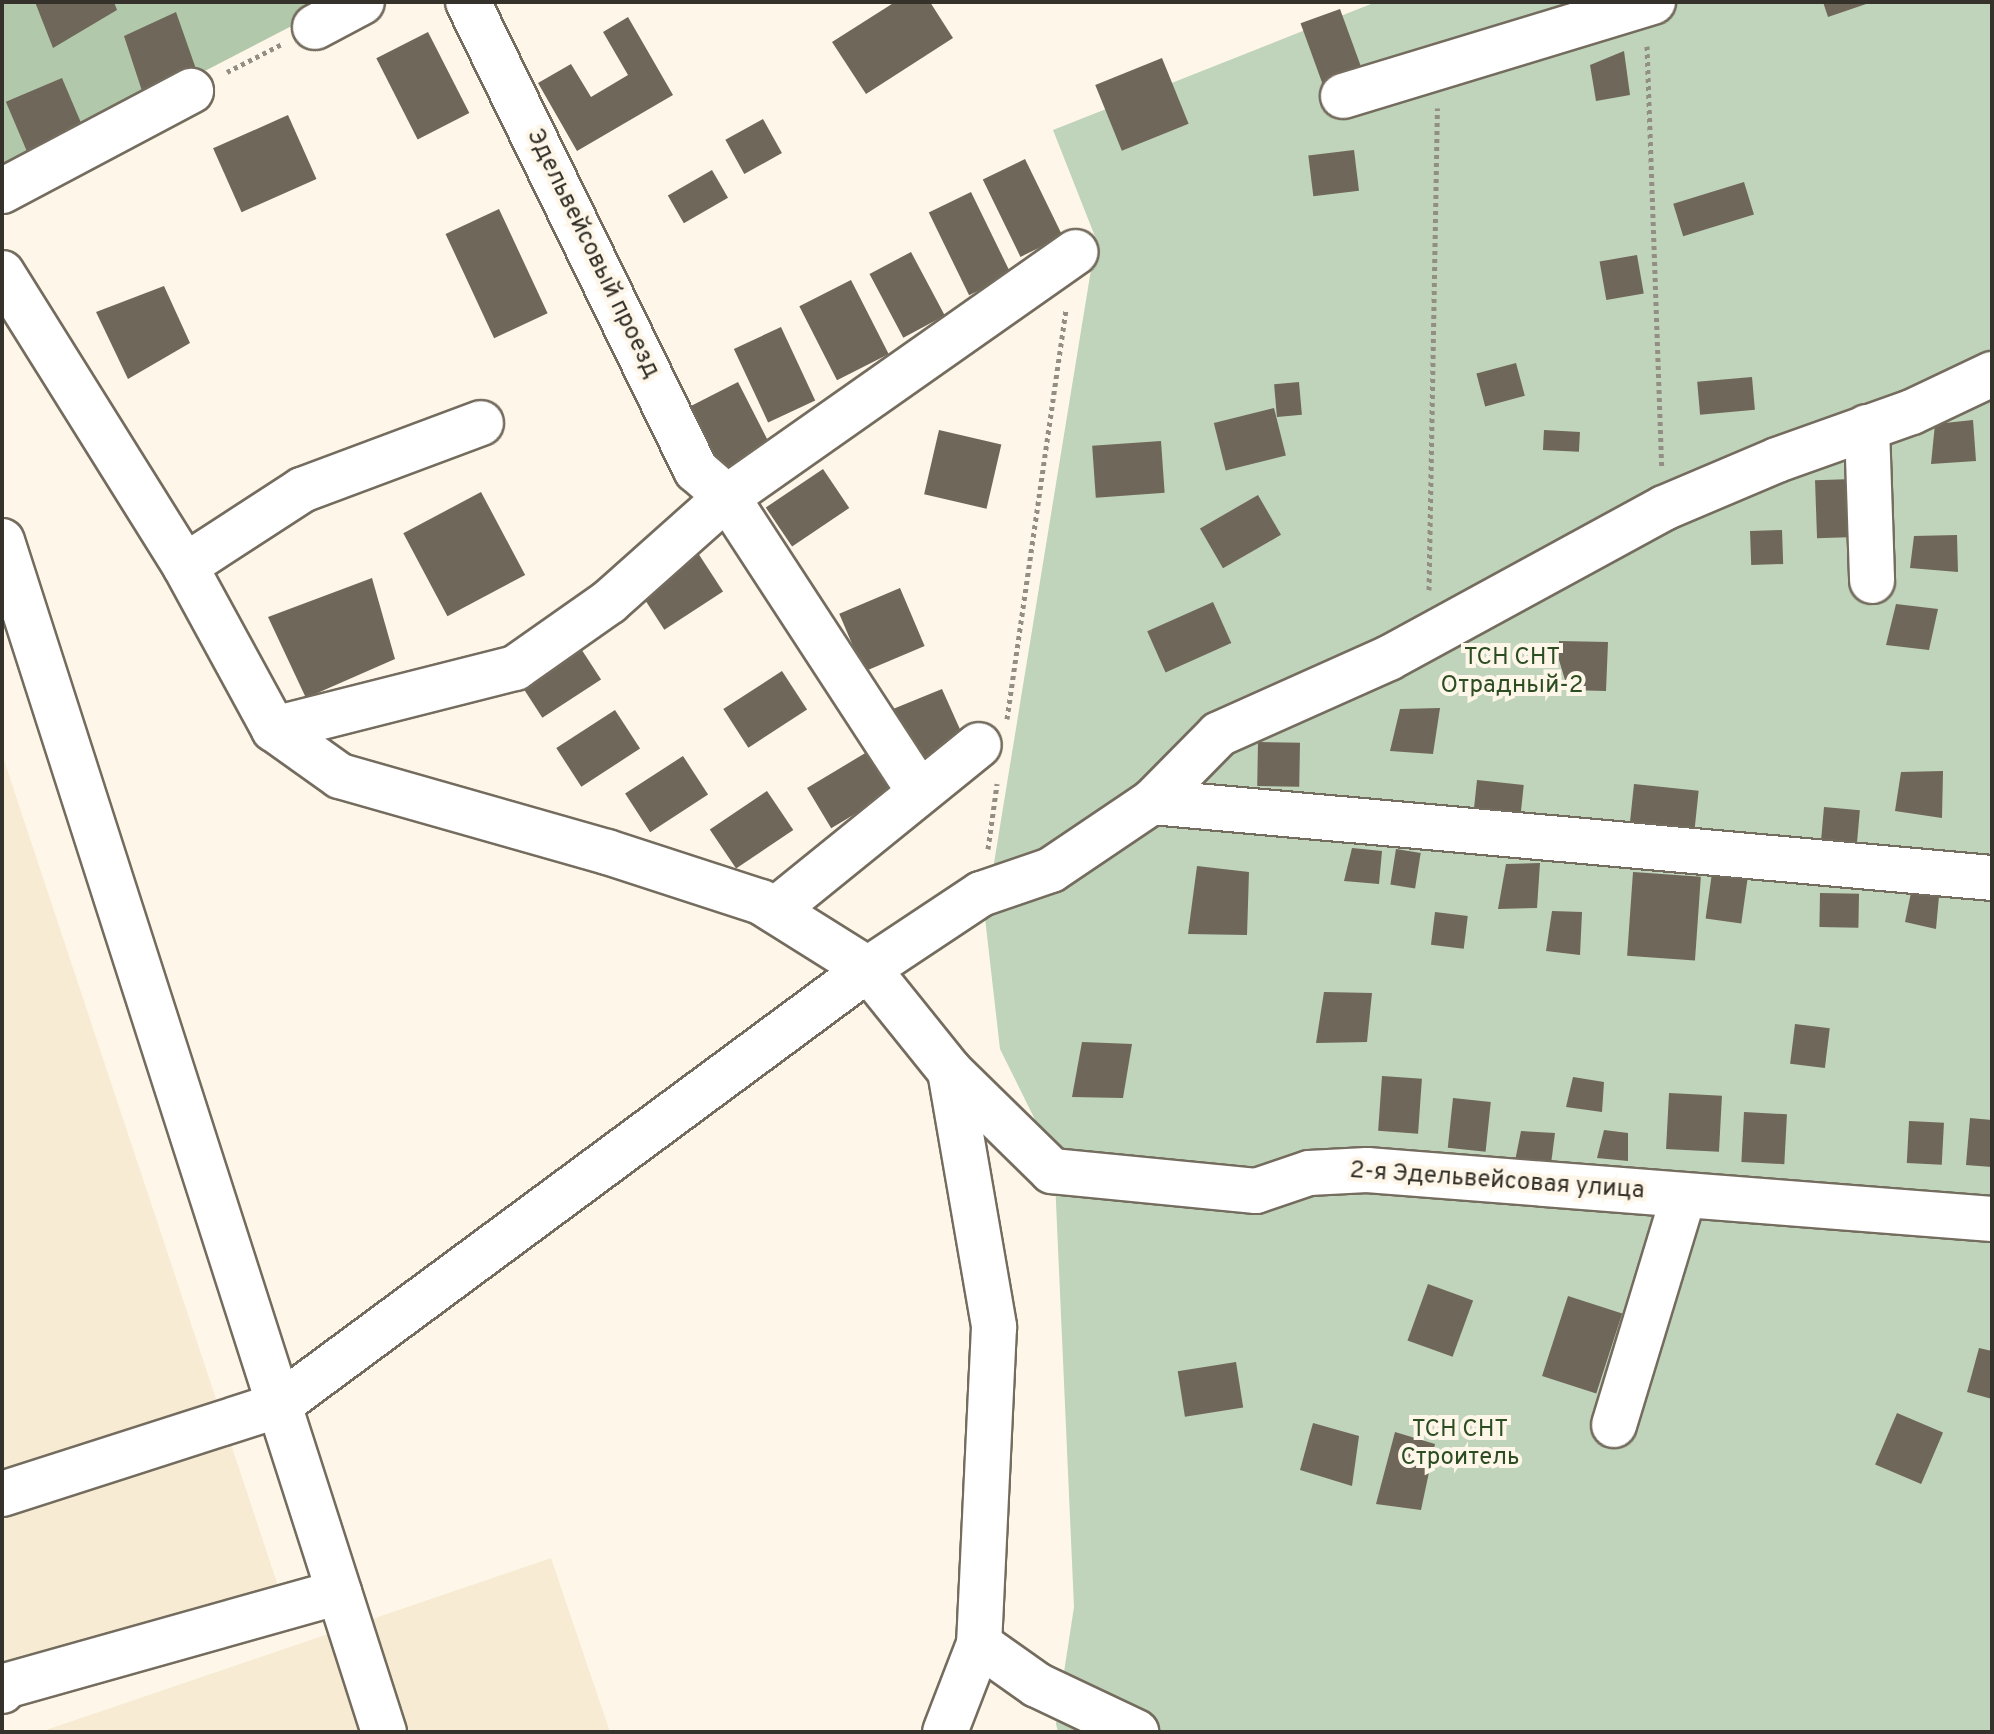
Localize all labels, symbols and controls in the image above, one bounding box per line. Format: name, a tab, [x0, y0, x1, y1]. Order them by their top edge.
street label: Эдельвейсовый проезд	[519, 125, 665, 383]
park label: ТСН СНТ Отрадный-2	[1440, 645, 1584, 701]
street label: 2-я Эдельвейсовая улица	[1349, 1157, 1645, 1207]
park label: ТСН СНТ Строитель	[1400, 1417, 1520, 1473]

